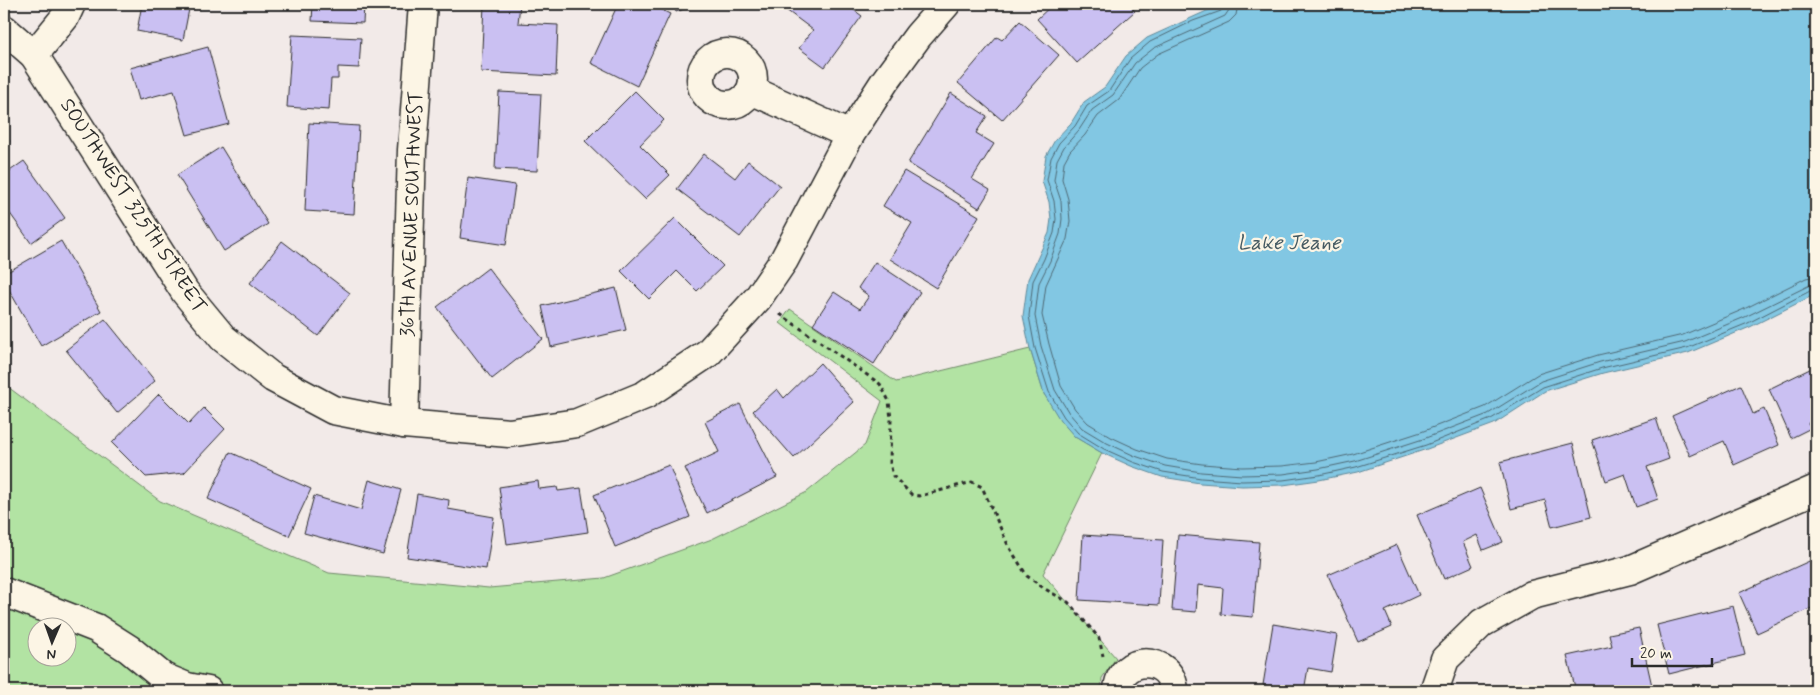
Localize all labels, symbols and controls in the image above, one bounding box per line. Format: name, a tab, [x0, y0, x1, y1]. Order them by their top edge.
street label: 36TH AVENUE SOUTHWEST	[394, 90, 430, 338]
street label: SOUTHWEST 325TH STREET	[53, 93, 213, 319]
water label: Lake Jeane	[1238, 229, 1342, 257]
north arrow	[28, 618, 78, 668]
scale bar	[1632, 635, 1712, 667]
text: 20 m	[1640, 644, 1672, 664]
text: N	[47, 645, 57, 663]

